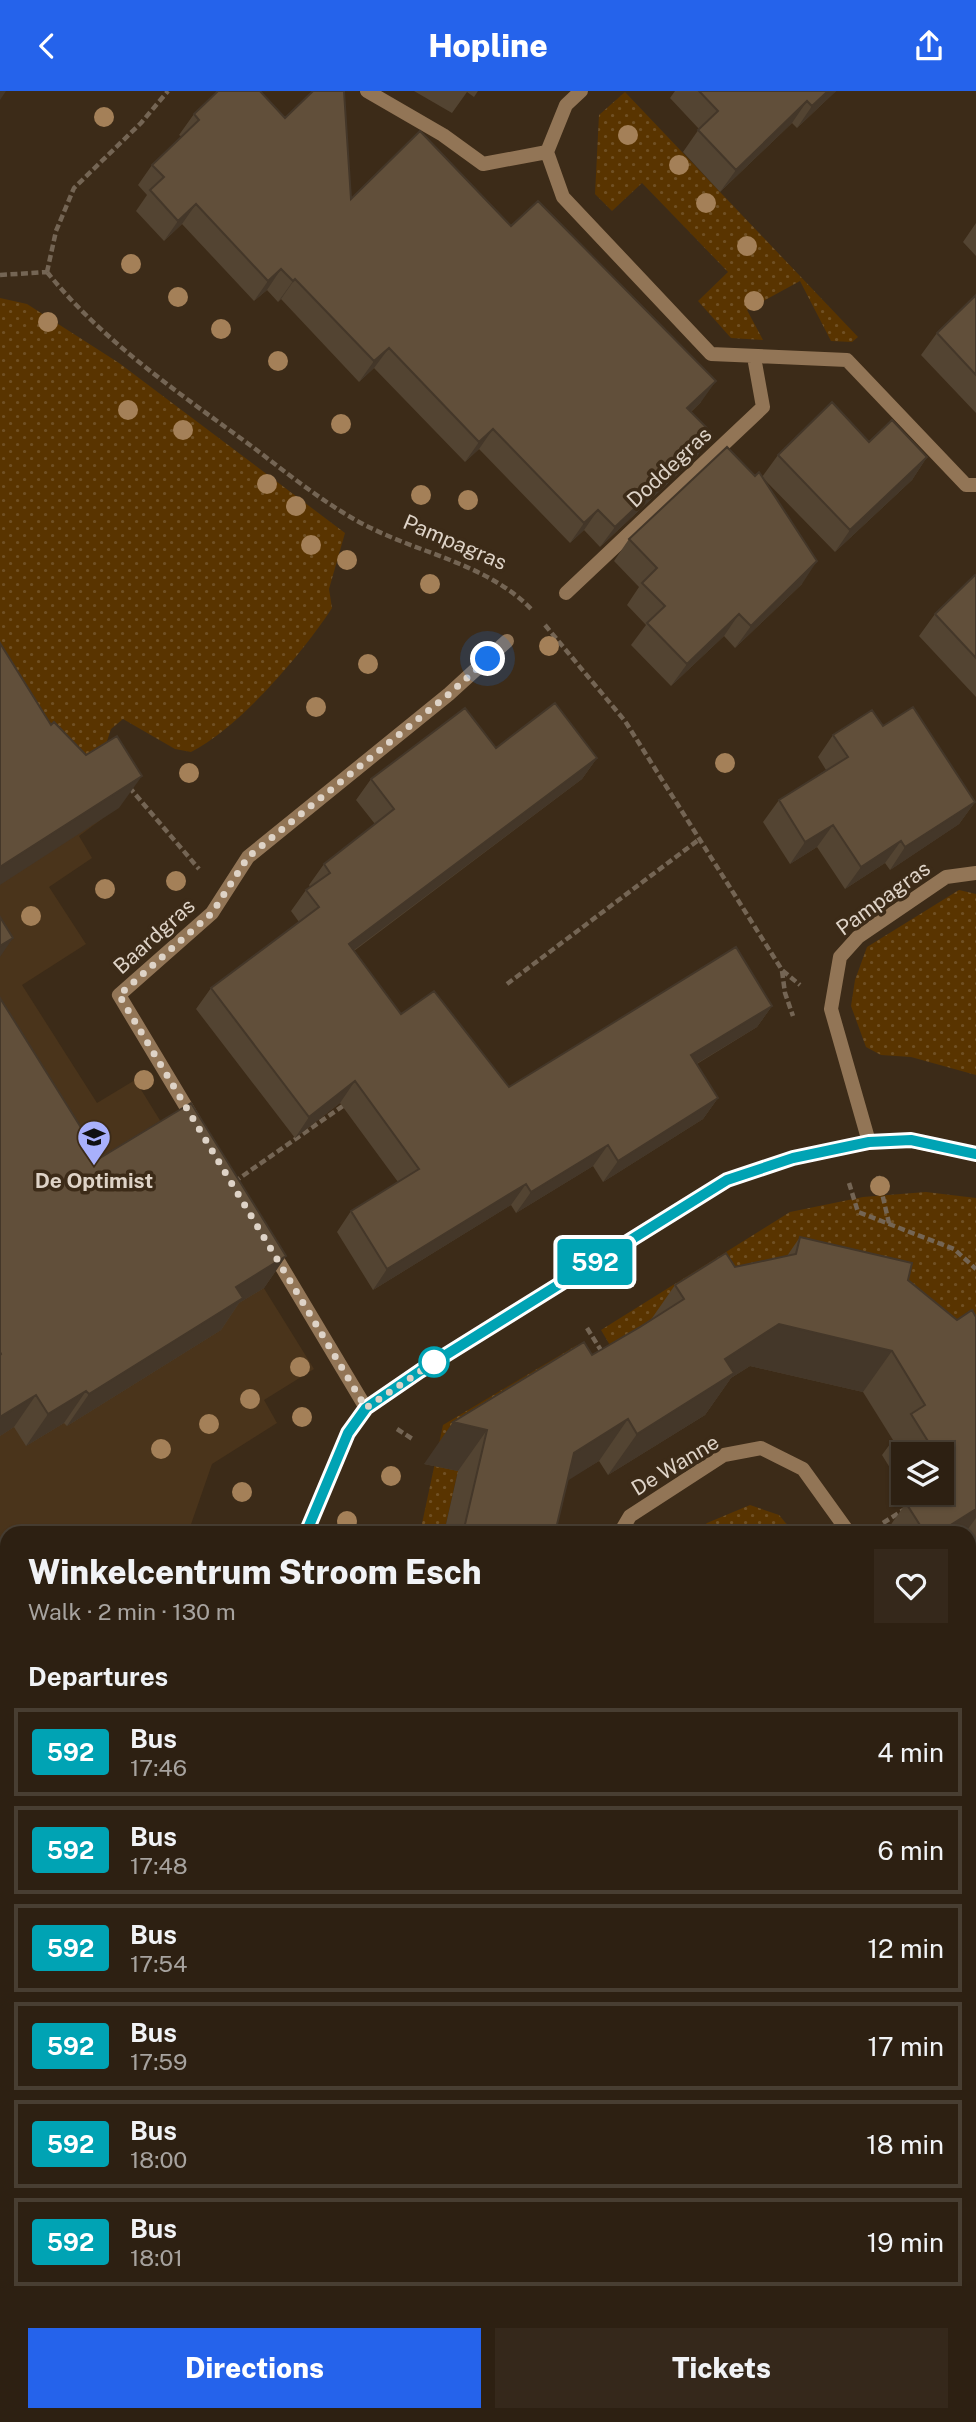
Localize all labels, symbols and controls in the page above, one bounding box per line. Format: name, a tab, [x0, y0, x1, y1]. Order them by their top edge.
icon: back	[28, 27, 66, 65]
text: Hopline	[428, 27, 548, 64]
icon: share	[910, 27, 948, 65]
street label: Doddegras	[622, 422, 716, 512]
street label: Pampagras	[400, 509, 510, 575]
your location	[470, 641, 505, 676]
street label: Pampagras	[831, 856, 935, 940]
street label: Baardgras	[108, 893, 200, 979]
school or university icon: De Optimist	[75, 1118, 113, 1167]
place label: De Optimist	[35, 1168, 153, 1193]
line badge: 592	[555, 1239, 635, 1285]
text: 592	[571, 1248, 619, 1276]
unlabelled marker	[419, 1347, 449, 1377]
street label: De Wanne	[627, 1429, 723, 1501]
map controls	[891, 1442, 954, 1505]
button: layers	[891, 1442, 954, 1505]
button: heart	[874, 1549, 948, 1623]
text: Winkelcentrum Stroom Esch	[28, 1553, 482, 1591]
text: Walk · 2 min · 130 m	[28, 1598, 236, 1625]
text: Departures	[28, 1661, 168, 1692]
text: Bus	[130, 1723, 177, 1754]
text: 4 min	[877, 1737, 944, 1768]
text: 592	[47, 1738, 94, 1766]
text: 17:46	[130, 1754, 187, 1781]
text: Bus	[130, 1821, 177, 1852]
text: 6 min	[877, 1835, 944, 1866]
text: 592	[47, 1836, 94, 1864]
text: 17:48	[130, 1852, 188, 1879]
text: Bus	[130, 1919, 177, 1950]
text: 12 min	[868, 1933, 944, 1964]
text: 592	[47, 1934, 94, 1962]
text: 17:54	[130, 1950, 188, 1977]
text: Bus	[130, 2017, 177, 2048]
text: 17 min	[867, 2031, 944, 2062]
text: 592	[47, 2032, 94, 2060]
text: 17:59	[130, 2048, 187, 2075]
text: Bus	[130, 2115, 177, 2146]
text: 18 min	[866, 2129, 944, 2160]
text: 592	[47, 2130, 94, 2158]
text: 18:00	[130, 2146, 187, 2173]
text: Bus	[130, 2213, 177, 2244]
text: 19 min	[867, 2227, 944, 2258]
text: 592	[47, 2228, 94, 2256]
text: 18:01	[130, 2244, 183, 2271]
button: Directions	[28, 2328, 481, 2408]
button: Tickets	[495, 2328, 948, 2408]

